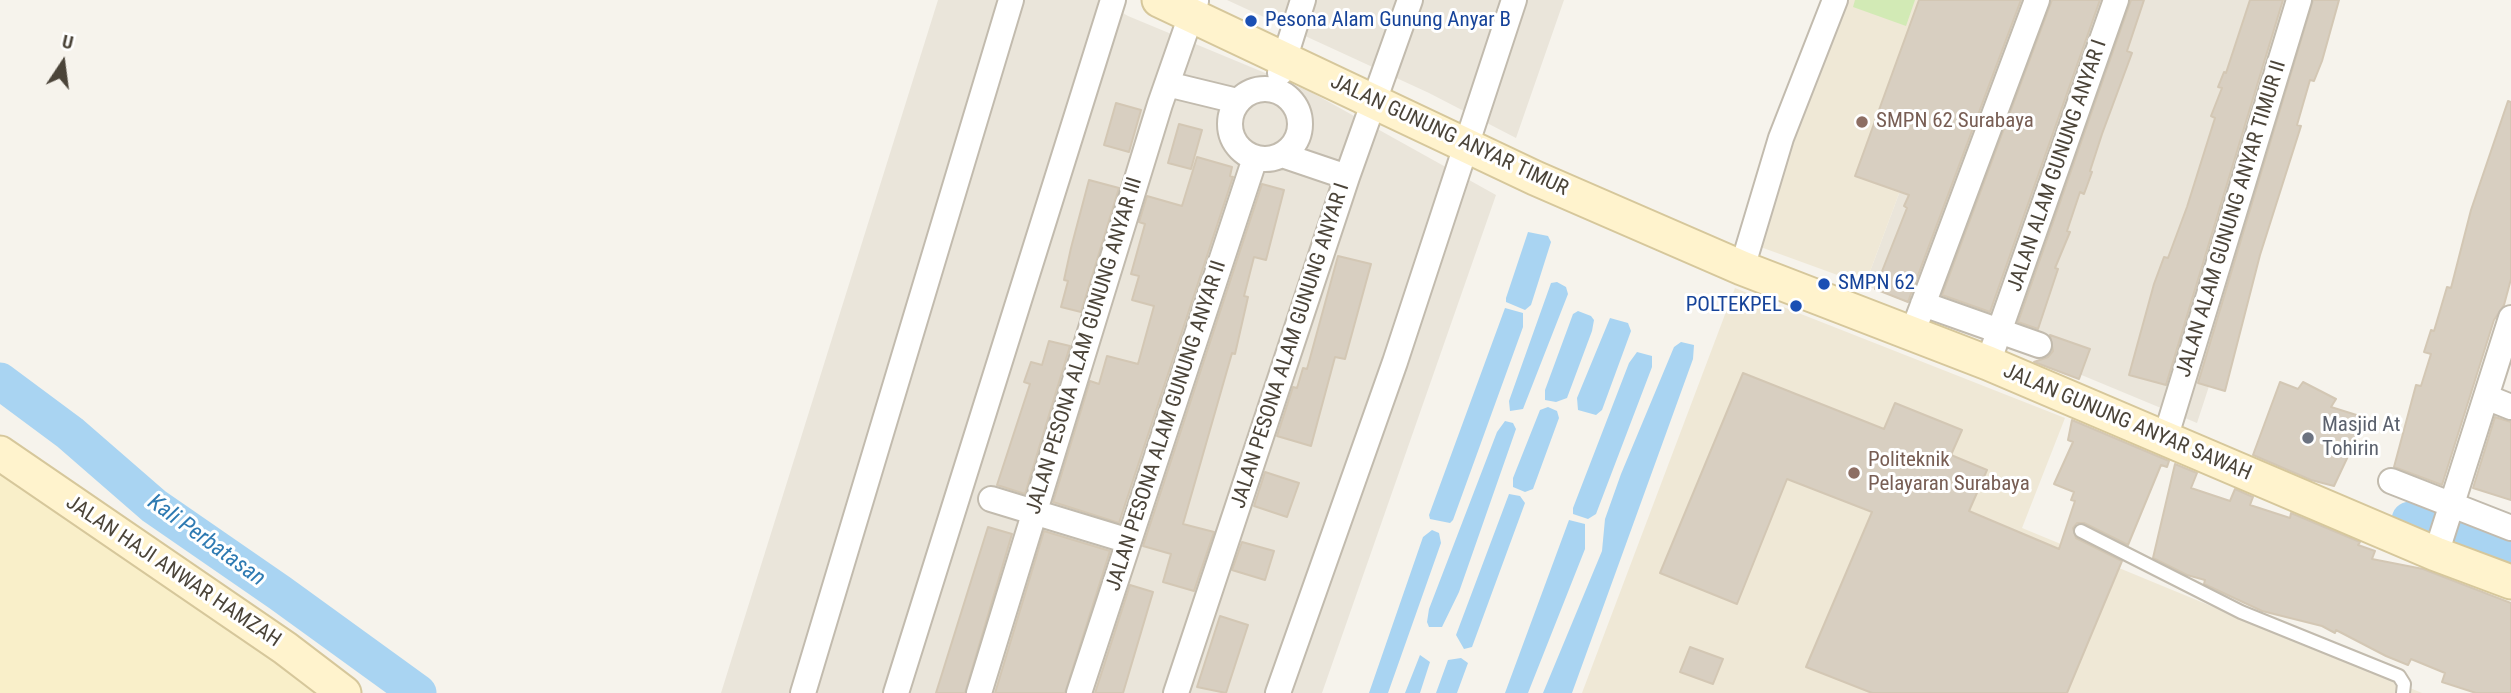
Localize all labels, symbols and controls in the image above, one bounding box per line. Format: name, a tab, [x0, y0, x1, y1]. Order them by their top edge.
place label: Pesona Alam Gunung Anyar B	[1265, 8, 1511, 34]
marker: Pesona Alam Gunung Anyar B	[1243, 13, 1259, 29]
north arrow	[28, 28, 98, 98]
text: U	[60, 30, 76, 54]
street label: JALAN ALAM GUNUNG ANYAR I	[2003, 37, 2113, 295]
street label: JALAN ALAM GUNUNG ANYAR TIMUR II	[2172, 58, 2292, 380]
street label: JALAN GUNUNG ANYAR TIMUR	[1326, 70, 1572, 202]
place label: SMPN 62 Surabaya	[1876, 109, 2034, 135]
marker: SMPN 62 Surabaya	[1854, 114, 1870, 130]
street label: JALAN PESONA ALAM GUNUNG ANYAR III	[1022, 175, 1148, 517]
street label: JALAN PESONA ALAM GUNUNG ANYAR I	[1226, 180, 1356, 512]
street label: JALAN PESONA ALAM GUNUNG ANYAR II	[1102, 258, 1232, 594]
place label: SMPN 62	[1838, 271, 1915, 297]
marker: SMPN 62	[1816, 276, 1832, 292]
place label: POLTEKPEL	[1686, 293, 1782, 319]
marker: POLTEKPEL	[1788, 298, 1804, 314]
street label: JALAN GUNUNG ANYAR SAWAH	[1999, 359, 2255, 487]
place label: Masjid At Tohirin	[2322, 413, 2400, 463]
marker: Masjid At Tohirin	[2300, 430, 2316, 446]
place label: Politeknik Pelayaran Surabaya	[1868, 448, 2030, 498]
marker: Politeknik Pelayaran Surabaya	[1846, 465, 1862, 481]
water label: Kali Perbatasan	[142, 489, 270, 593]
street label: JALAN HAJI ANWAR HAMZAH	[61, 491, 285, 653]

